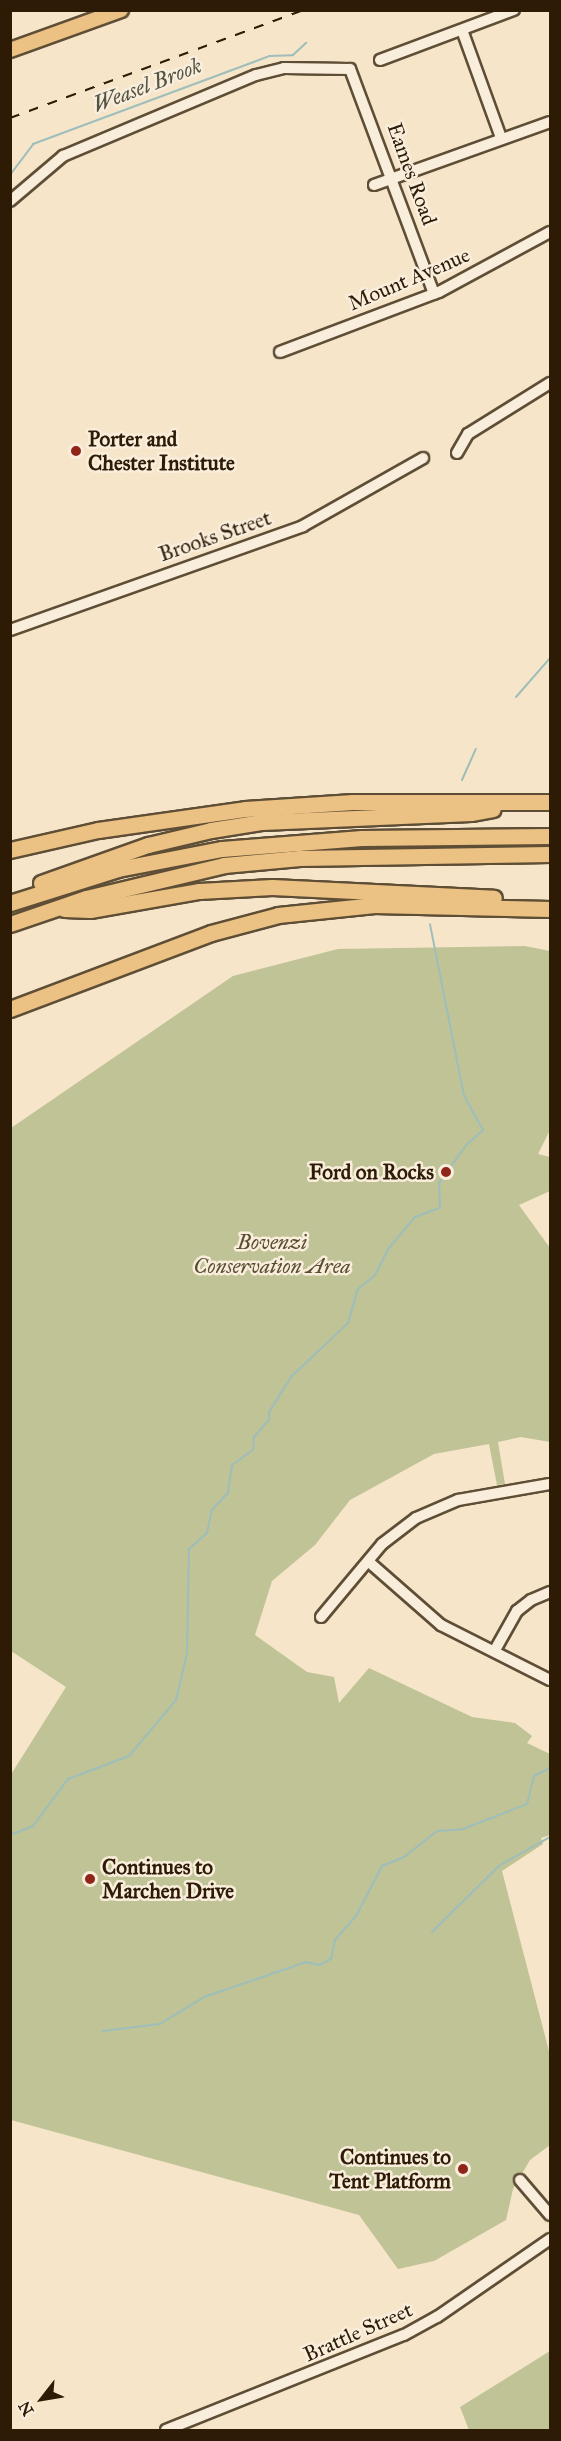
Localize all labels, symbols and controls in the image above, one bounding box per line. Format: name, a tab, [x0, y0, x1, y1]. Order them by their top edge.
water label: Weasel Brook	[89, 52, 205, 118]
street label: Eames Road	[382, 119, 442, 229]
street label: Mount Avenue	[344, 242, 474, 316]
place label: Porter and Chester Institute	[88, 426, 235, 476]
marker: Porter and Chester Institute	[69, 444, 83, 458]
street label: Brooks Street	[156, 505, 274, 567]
place label: Ford on Rocks	[309, 1159, 434, 1185]
marker: Ford on Rocks	[439, 1165, 453, 1179]
park label: Bovenzi Conservation Area	[194, 1229, 350, 1279]
place label: Continues to Marchen Drive	[102, 1854, 234, 1904]
marker: Continues to Marchen Drive	[83, 1872, 97, 1886]
place label: Continues to Tent Platform	[329, 2144, 451, 2194]
marker: Continues to Tent Platform	[456, 2162, 470, 2176]
street label: Brattle Street	[300, 2297, 416, 2367]
north arrow	[12, 2369, 72, 2429]
text: N	[15, 2398, 38, 2419]

